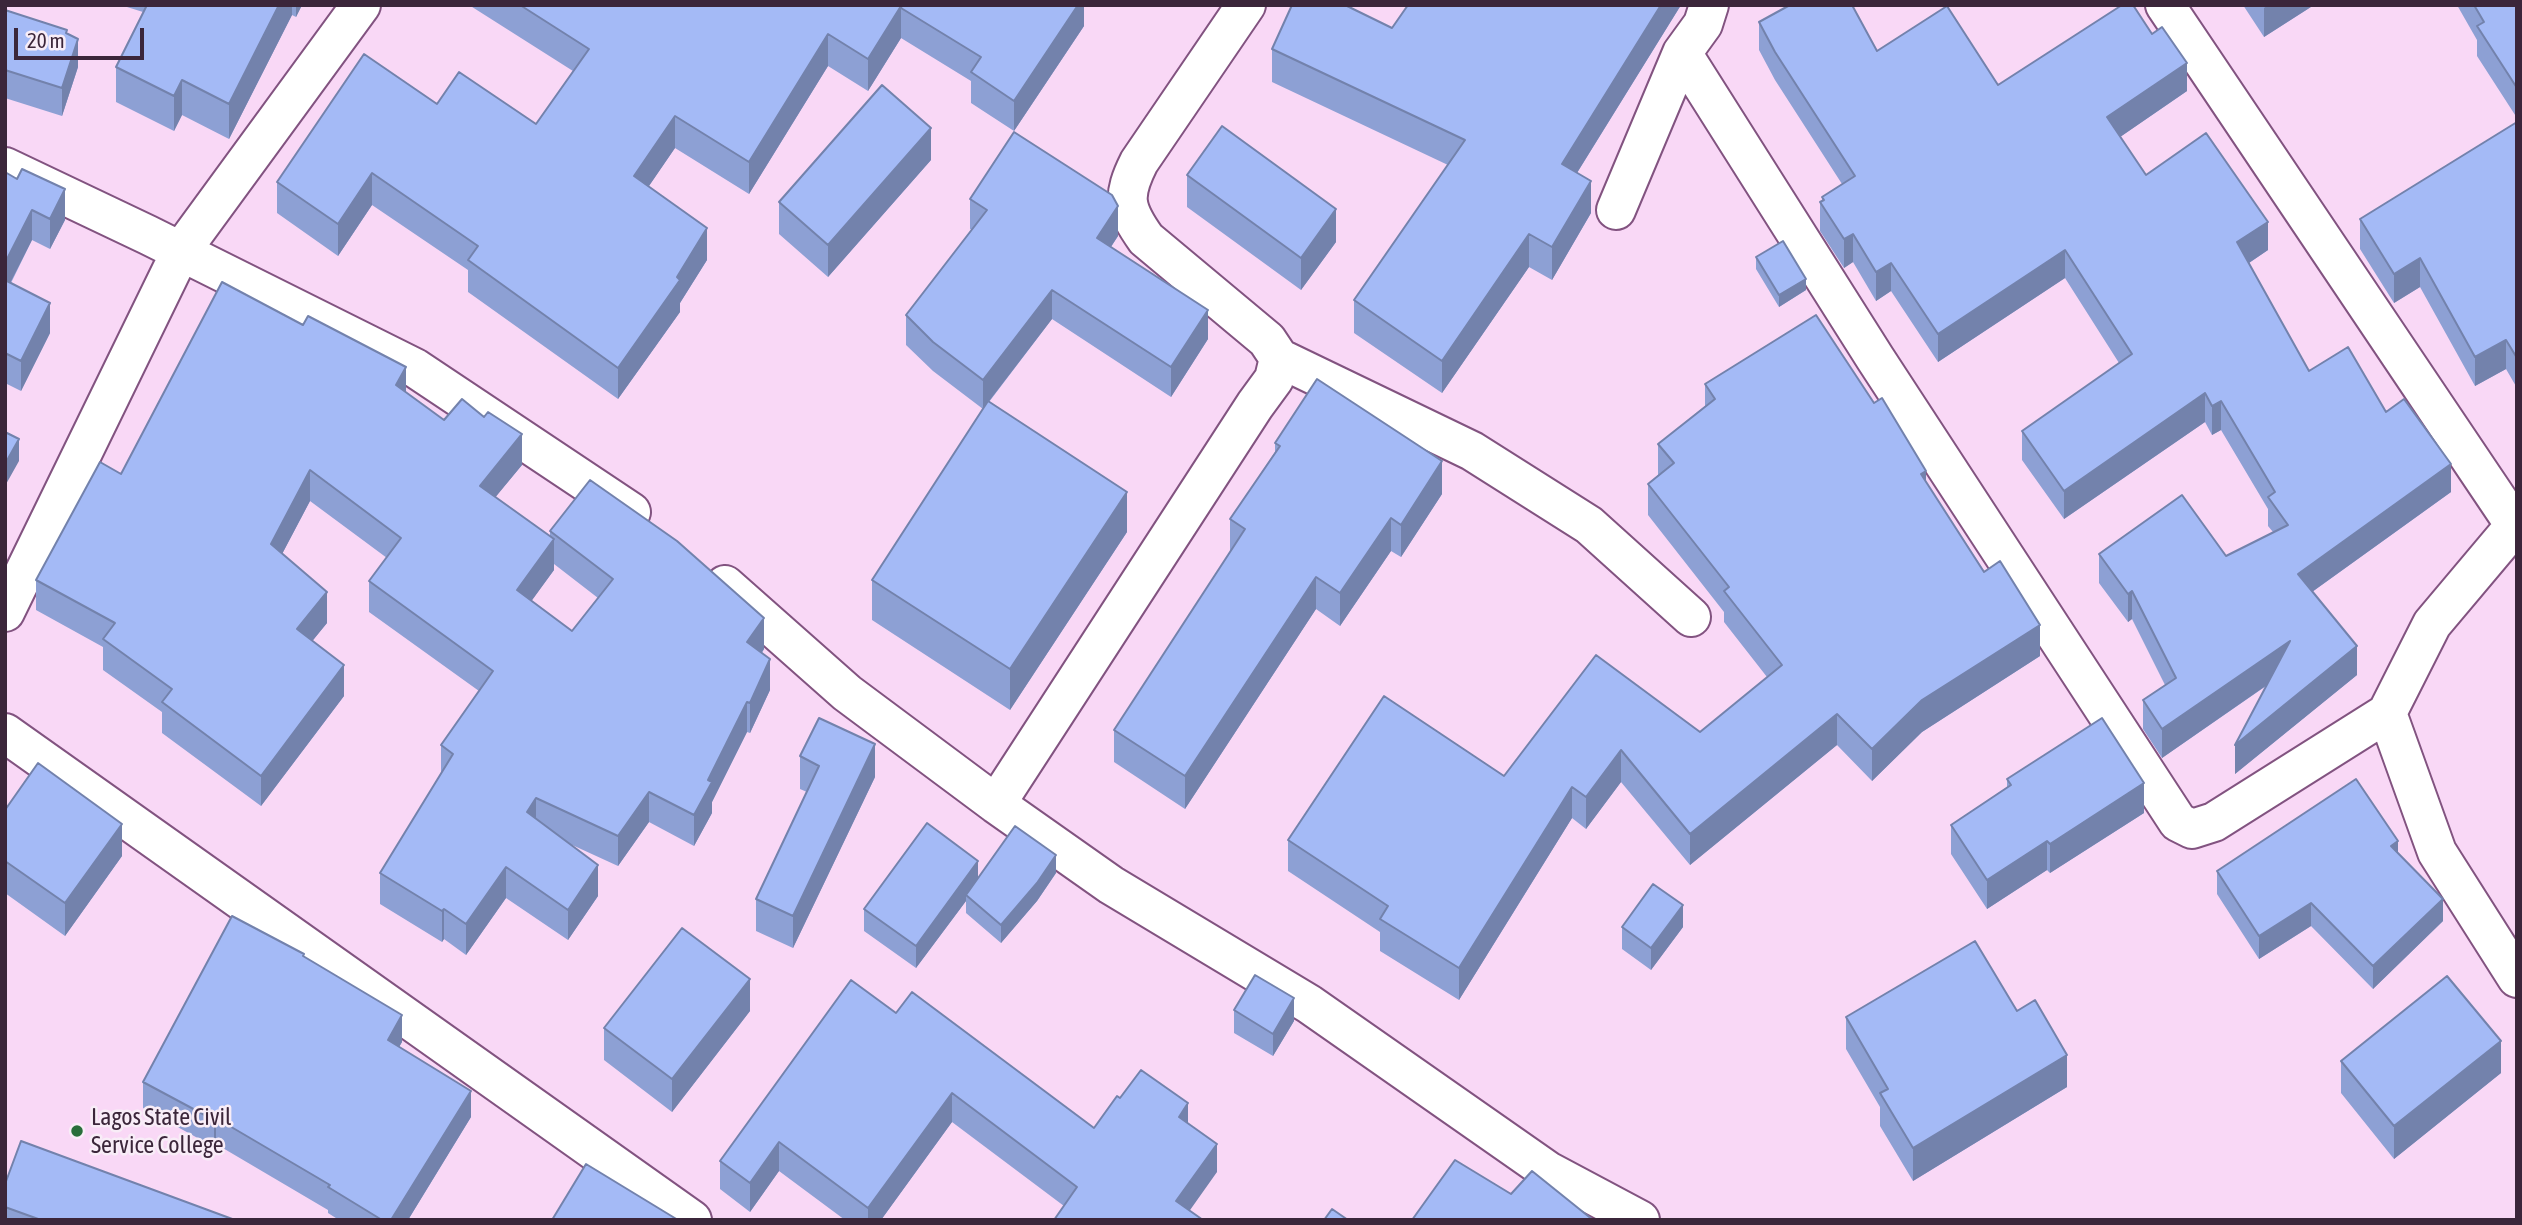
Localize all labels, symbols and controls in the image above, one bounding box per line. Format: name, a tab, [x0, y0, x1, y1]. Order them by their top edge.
scale bar	[18, 14, 147, 58]
text: 20 m	[27, 28, 65, 52]
place label: Lagos State Civil Service College	[91, 1103, 231, 1159]
marker: Lagos State Civil Service College	[69, 1123, 85, 1139]

